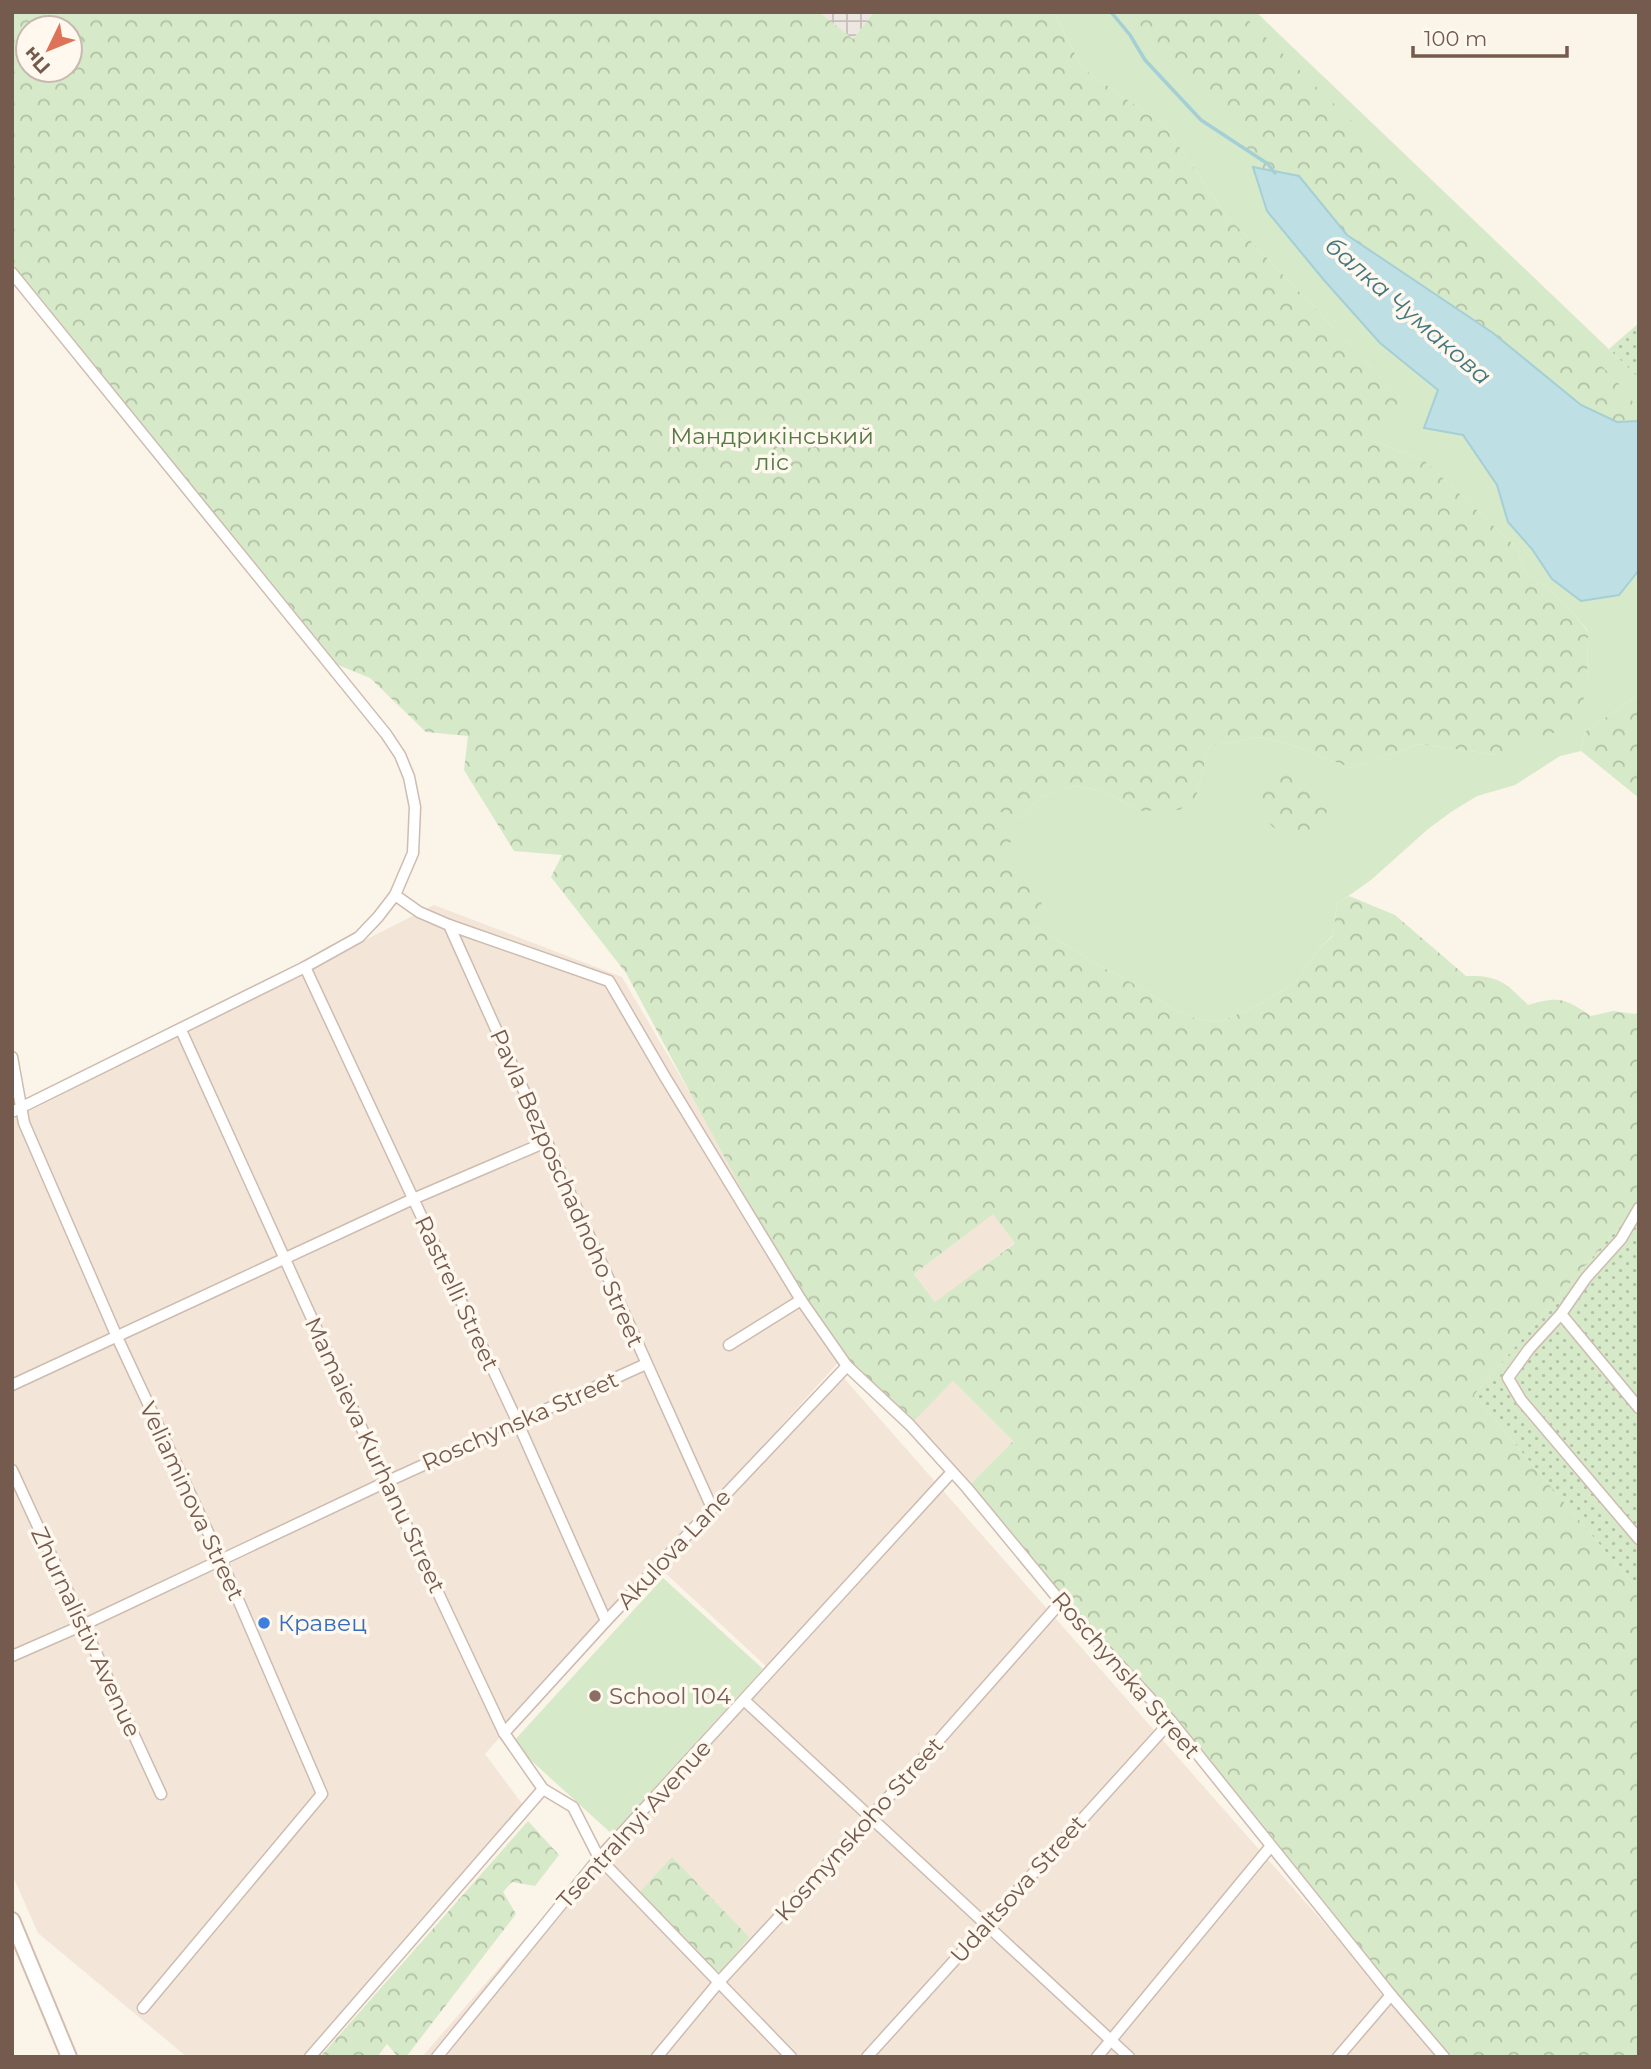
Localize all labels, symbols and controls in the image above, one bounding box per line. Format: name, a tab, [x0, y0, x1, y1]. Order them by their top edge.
north arrow	[14, 14, 84, 84]
scale bar	[1413, 14, 1567, 58]
text: 100 m	[1424, 26, 1487, 51]
text: Пн	[19, 42, 55, 79]
water label: балка Чумакова	[1319, 231, 1497, 391]
park label: Мандрикінський ліс	[670, 422, 874, 476]
street label: Pavla Bezposchadnoho Street	[484, 1025, 650, 1351]
street label: Rastrelli Street	[409, 1211, 505, 1375]
street label: Mamaieva Kurhanu Street	[299, 1313, 451, 1597]
street label: Roschynska Street	[417, 1365, 623, 1477]
street label: Veliaminova Street	[134, 1397, 250, 1605]
street label: Akulova Lane	[611, 1483, 737, 1615]
street label: Zhurnalistiv Avenue	[25, 1523, 147, 1741]
street label: Roschynska Street	[1046, 1586, 1206, 1764]
place label: Кравец	[278, 1609, 367, 1637]
marker: Кравец	[256, 1615, 272, 1631]
place label: School 104	[609, 1682, 731, 1710]
marker: School 104	[587, 1688, 603, 1704]
street label: Kosmynskoho Street	[769, 1731, 949, 1927]
street label: Tsentralnyi Avenue	[551, 1734, 717, 1914]
street label: Udaltsova Street	[944, 1809, 1092, 1969]

